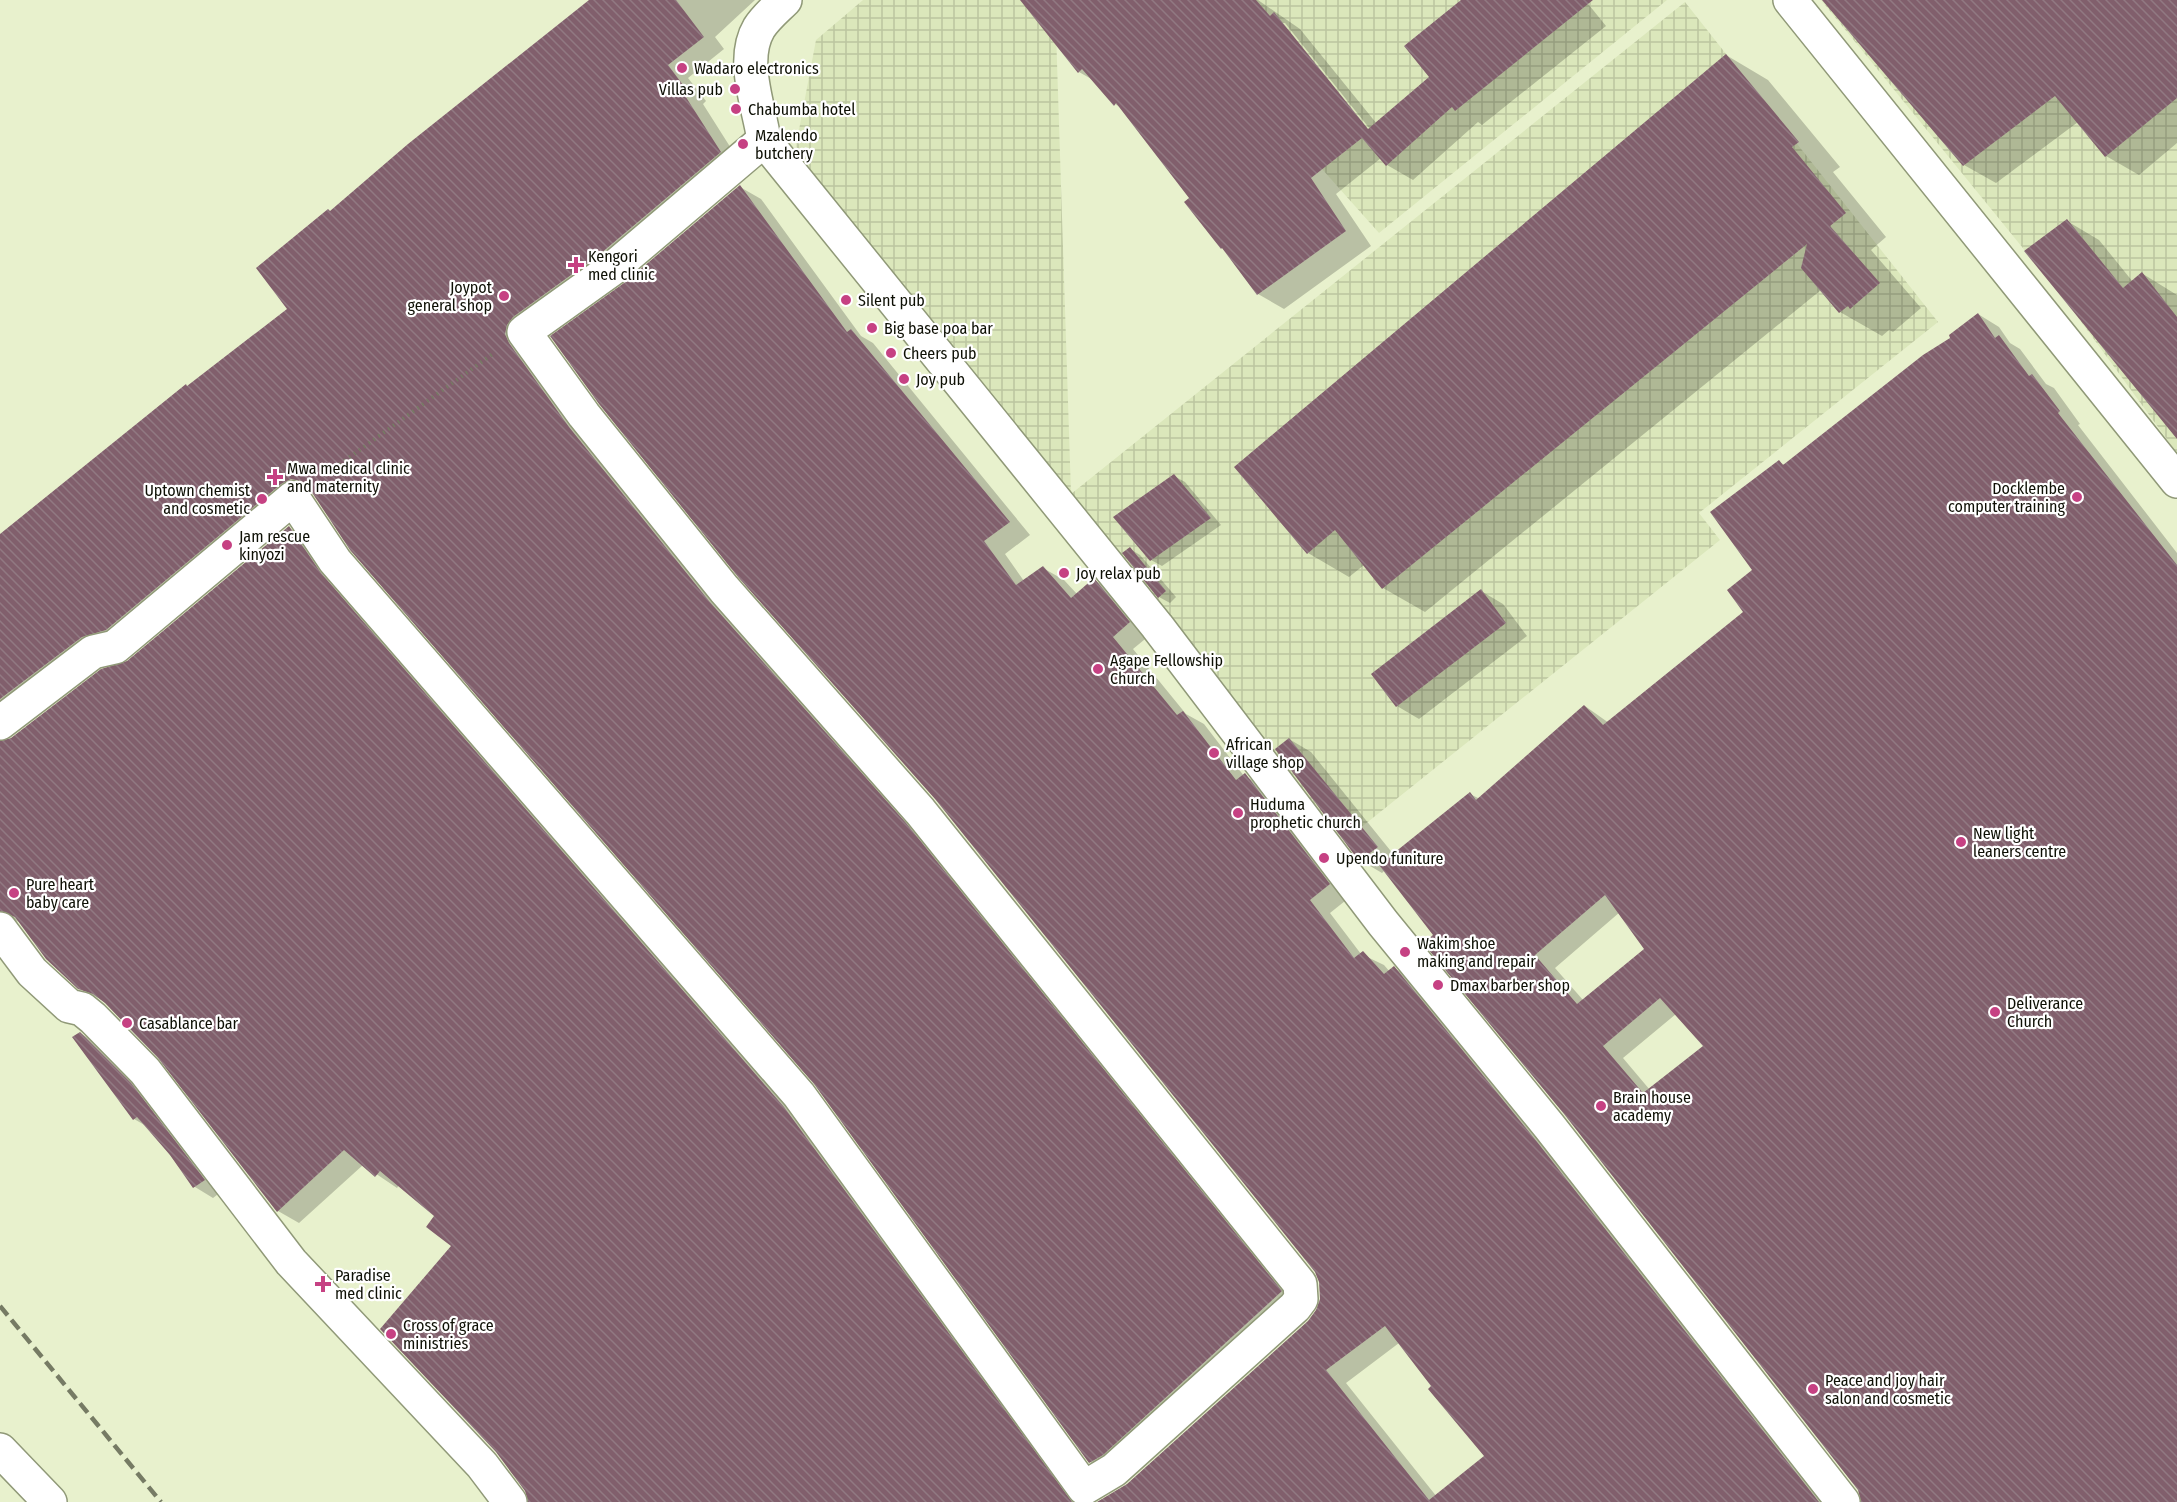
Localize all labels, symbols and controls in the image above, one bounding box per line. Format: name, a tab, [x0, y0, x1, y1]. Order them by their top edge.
place label: Wadaro electronics	[694, 59, 819, 78]
marker: Wadaro electronics	[675, 61, 689, 75]
place label: Villas pub	[659, 80, 723, 99]
marker: Villas pub	[728, 82, 742, 96]
place label: Chabumba hotel	[748, 100, 855, 119]
marker: Chabumba hotel	[729, 102, 743, 116]
place label: Mzalendo butchery	[755, 126, 818, 163]
marker: Mzalendo butchery	[736, 137, 750, 151]
place label: Kengori med clinic	[588, 247, 655, 284]
marker: Kengori med clinic	[569, 258, 583, 272]
place label: Joypot general shop	[408, 278, 493, 315]
marker: Joypot general shop	[497, 289, 511, 303]
place label: Silent pub	[858, 291, 925, 310]
marker: Silent pub	[839, 293, 853, 307]
place label: Big base poa bar	[884, 319, 993, 338]
marker: Big base poa bar	[865, 321, 879, 335]
place label: Cheers pub	[903, 344, 977, 363]
marker: Cheers pub	[884, 346, 898, 360]
place label: Joy pub	[916, 370, 965, 389]
marker: Joy pub	[897, 372, 911, 386]
place label: Mwa medical clinic and maternity	[287, 459, 410, 496]
marker: Mwa medical clinic and maternity	[268, 470, 282, 484]
place label: Docklembe computer training	[1948, 479, 2065, 516]
place label: Uptown chemist and cosmetic	[144, 481, 251, 518]
marker: Docklembe computer training	[2070, 490, 2084, 504]
marker: Uptown chemist and cosmetic	[255, 492, 269, 506]
place label: Jam rescue kinyozi	[239, 527, 310, 564]
marker: Jam rescue kinyozi	[220, 538, 234, 552]
place label: Joy relax pub	[1076, 564, 1161, 583]
marker: Joy relax pub	[1057, 566, 1071, 580]
place label: Agape Fellowship Church	[1110, 651, 1223, 688]
marker: Agape Fellowship Church	[1091, 662, 1105, 676]
place label: African village shop	[1226, 735, 1304, 772]
marker: African village shop	[1207, 746, 1221, 760]
place label: Huduma prophetic church	[1250, 795, 1361, 832]
marker: Huduma prophetic church	[1231, 806, 1245, 820]
place label: New light leaners centre	[1973, 824, 2066, 861]
marker: New light leaners centre	[1954, 835, 1968, 849]
place label: Upendo funiture	[1336, 849, 1443, 868]
marker: Upendo funiture	[1317, 851, 1331, 865]
place label: Pure heart baby care	[26, 875, 95, 912]
marker: Pure heart baby care	[7, 886, 21, 900]
place label: Wakim shoe making and repair	[1417, 934, 1536, 971]
marker: Wakim shoe making and repair	[1398, 945, 1412, 959]
place label: Dmax barber shop	[1450, 976, 1570, 995]
marker: Dmax barber shop	[1431, 978, 1445, 992]
place label: Deliverance Church	[2007, 994, 2083, 1031]
marker: Deliverance Church	[1988, 1005, 2002, 1019]
place label: Casablance bar	[139, 1014, 239, 1033]
marker: Casablance bar	[120, 1016, 134, 1030]
place label: Brain house academy	[1613, 1088, 1691, 1125]
marker: Brain house academy	[1594, 1099, 1608, 1113]
place label: Paradise med clinic	[335, 1266, 402, 1303]
marker: Paradise med clinic	[316, 1277, 330, 1291]
place label: Cross of grace ministries	[403, 1316, 494, 1353]
marker: Cross of grace ministries	[384, 1327, 398, 1341]
place label: Peace and joy hair salon and cosmetic	[1825, 1371, 1951, 1408]
marker: Peace and joy hair salon and cosmetic	[1806, 1382, 1820, 1396]

